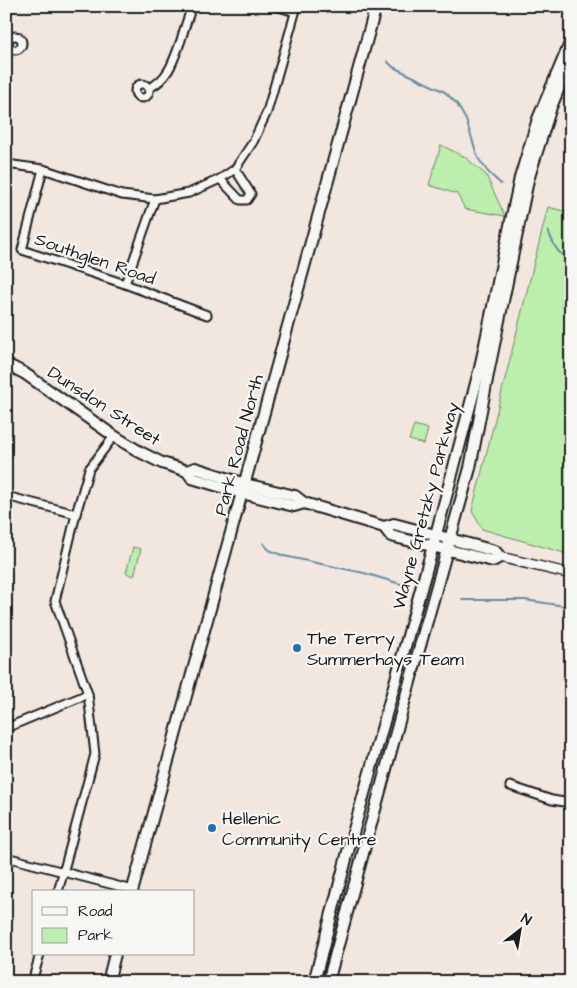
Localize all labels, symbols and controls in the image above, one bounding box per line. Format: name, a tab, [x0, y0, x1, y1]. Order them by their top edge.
street label: Southglen Road	[31, 227, 159, 292]
street label: Dunsdon Street	[43, 360, 166, 452]
street label: Park Road North	[208, 372, 270, 518]
street label: Wayne Gretzky Parkway	[386, 399, 467, 613]
place label: The Terry Summerhays Team	[307, 626, 464, 673]
marker: The Terry Summerhays Team	[291, 642, 303, 654]
place label: Hellenic Community Centre	[222, 806, 377, 853]
marker: Hellenic Community Centre	[206, 822, 218, 834]
legend	[32, 890, 195, 956]
text: Road	[78, 901, 113, 922]
north arrow	[494, 906, 544, 956]
text: N	[517, 909, 535, 931]
text: Park	[78, 925, 113, 946]

